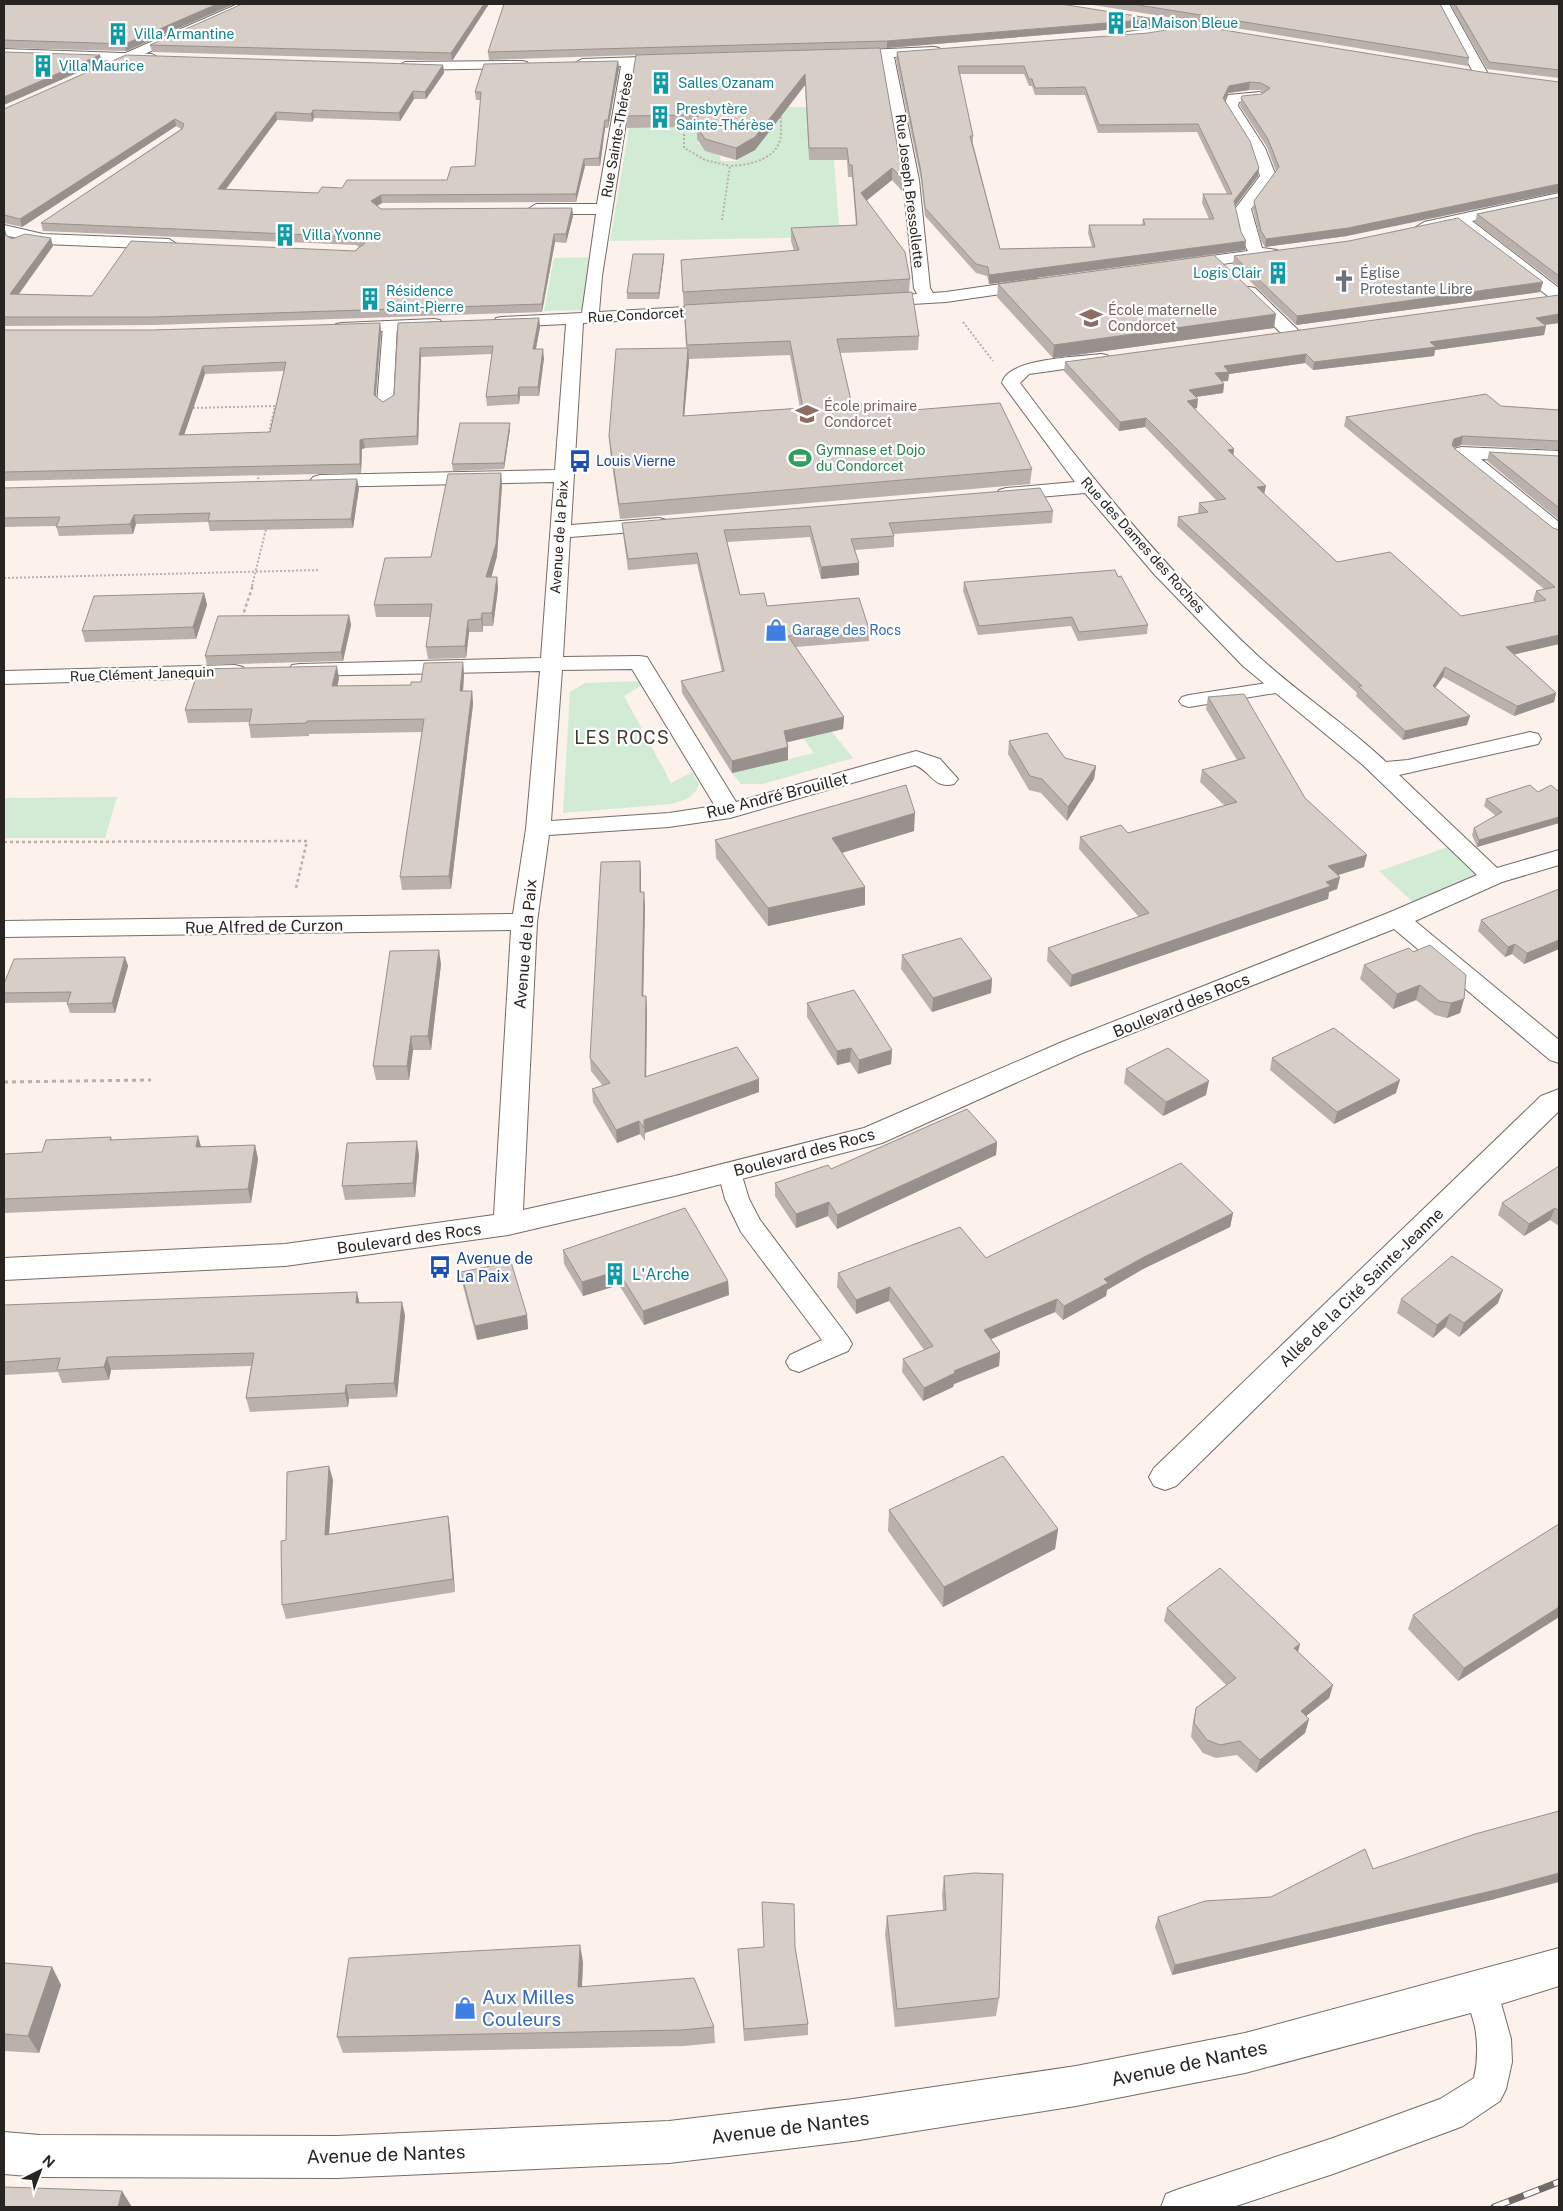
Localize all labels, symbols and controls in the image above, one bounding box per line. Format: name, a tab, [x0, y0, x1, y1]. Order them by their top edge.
building icon: La Maison Bleue	[1103, 10, 1129, 36]
place label: La Maison Bleue	[1132, 15, 1238, 31]
building icon: Villa Armantine	[105, 21, 131, 47]
place label: Villa Armantine	[134, 26, 234, 42]
building icon: Villa Maurice	[30, 53, 56, 79]
place label: Villa Maurice	[59, 58, 144, 74]
building icon: Salles Ozanam	[648, 70, 674, 96]
street label: Rue Sainte-Thérèse	[598, 71, 636, 199]
place label: Salles Ozanam	[678, 75, 774, 91]
place label: Presbytère Sainte-Thérèse	[676, 101, 774, 133]
building icon: Presbytère Sainte-Thérèse	[647, 104, 673, 130]
street label: Rue Joseph Bressollette	[893, 113, 927, 269]
building icon: Villa Yvonne	[272, 222, 298, 248]
place label: Villa Yvonne	[302, 227, 381, 243]
building icon: Logis Clair	[1265, 260, 1291, 286]
place label: Église Protestante Libre	[1360, 264, 1473, 297]
place label: Logis Clair	[1193, 265, 1262, 281]
church icon: Église Protestante Libre	[1331, 268, 1357, 294]
place label: Résidence Saint-Pierre	[386, 283, 464, 315]
building icon: Résidence Saint-Pierre	[357, 286, 383, 312]
place label: École maternelle Condorcet	[1108, 301, 1217, 334]
street label: Rue Condorcet	[587, 304, 685, 326]
school or university icon: École maternelle Condorcet	[1078, 305, 1104, 331]
place label: École primaire Condorcet	[824, 397, 917, 430]
school or university icon: École primaire Condorcet	[794, 401, 820, 427]
place label: Gymnase et Dojo du Condorcet	[816, 442, 925, 474]
sports icon: Gymnase et Dojo du Condorcet	[787, 445, 813, 471]
bus stop icon: Louis Vierne	[567, 448, 593, 474]
place label: Louis Vierne	[596, 453, 676, 469]
street label: Rue des Dames des Roches	[1078, 474, 1208, 616]
street label: Avenue de la Paix	[547, 479, 571, 594]
shop icon: Garage des Rocs	[763, 617, 789, 643]
place label: Garage des Rocs	[792, 622, 901, 638]
street label: Rue Clément Janequin	[70, 663, 214, 685]
district label: LES ROCS	[574, 727, 670, 748]
street label: Rue André Brouillet	[704, 769, 850, 822]
street label: Avenue de la Paix	[510, 878, 541, 1010]
street label: Rue Alfred de Curzon	[185, 916, 343, 937]
street label: Boulevard des Rocs	[1110, 969, 1252, 1042]
street label: Boulevard des Rocs	[731, 1124, 877, 1180]
street label: Allée de la Cité Sainte-Jeanne	[1275, 1204, 1447, 1371]
street label: Boulevard des Rocs	[336, 1219, 482, 1258]
place label: Avenue de La Paix	[456, 1249, 533, 1286]
bus stop icon: Avenue de La Paix	[427, 1254, 453, 1280]
building icon: L'Arche	[602, 1261, 628, 1287]
place label: L'Arche	[632, 1265, 690, 1284]
place label: Aux Milles Couleurs	[482, 1986, 574, 2030]
shop icon: Aux Milles Couleurs	[452, 1995, 478, 2021]
street label: Avenue de Nantes	[1109, 2036, 1269, 2090]
street label: Avenue de Nantes	[710, 2106, 870, 2148]
street label: Avenue de Nantes	[306, 2140, 466, 2168]
north arrow	[15, 2146, 65, 2196]
text: N	[39, 2152, 58, 2171]

